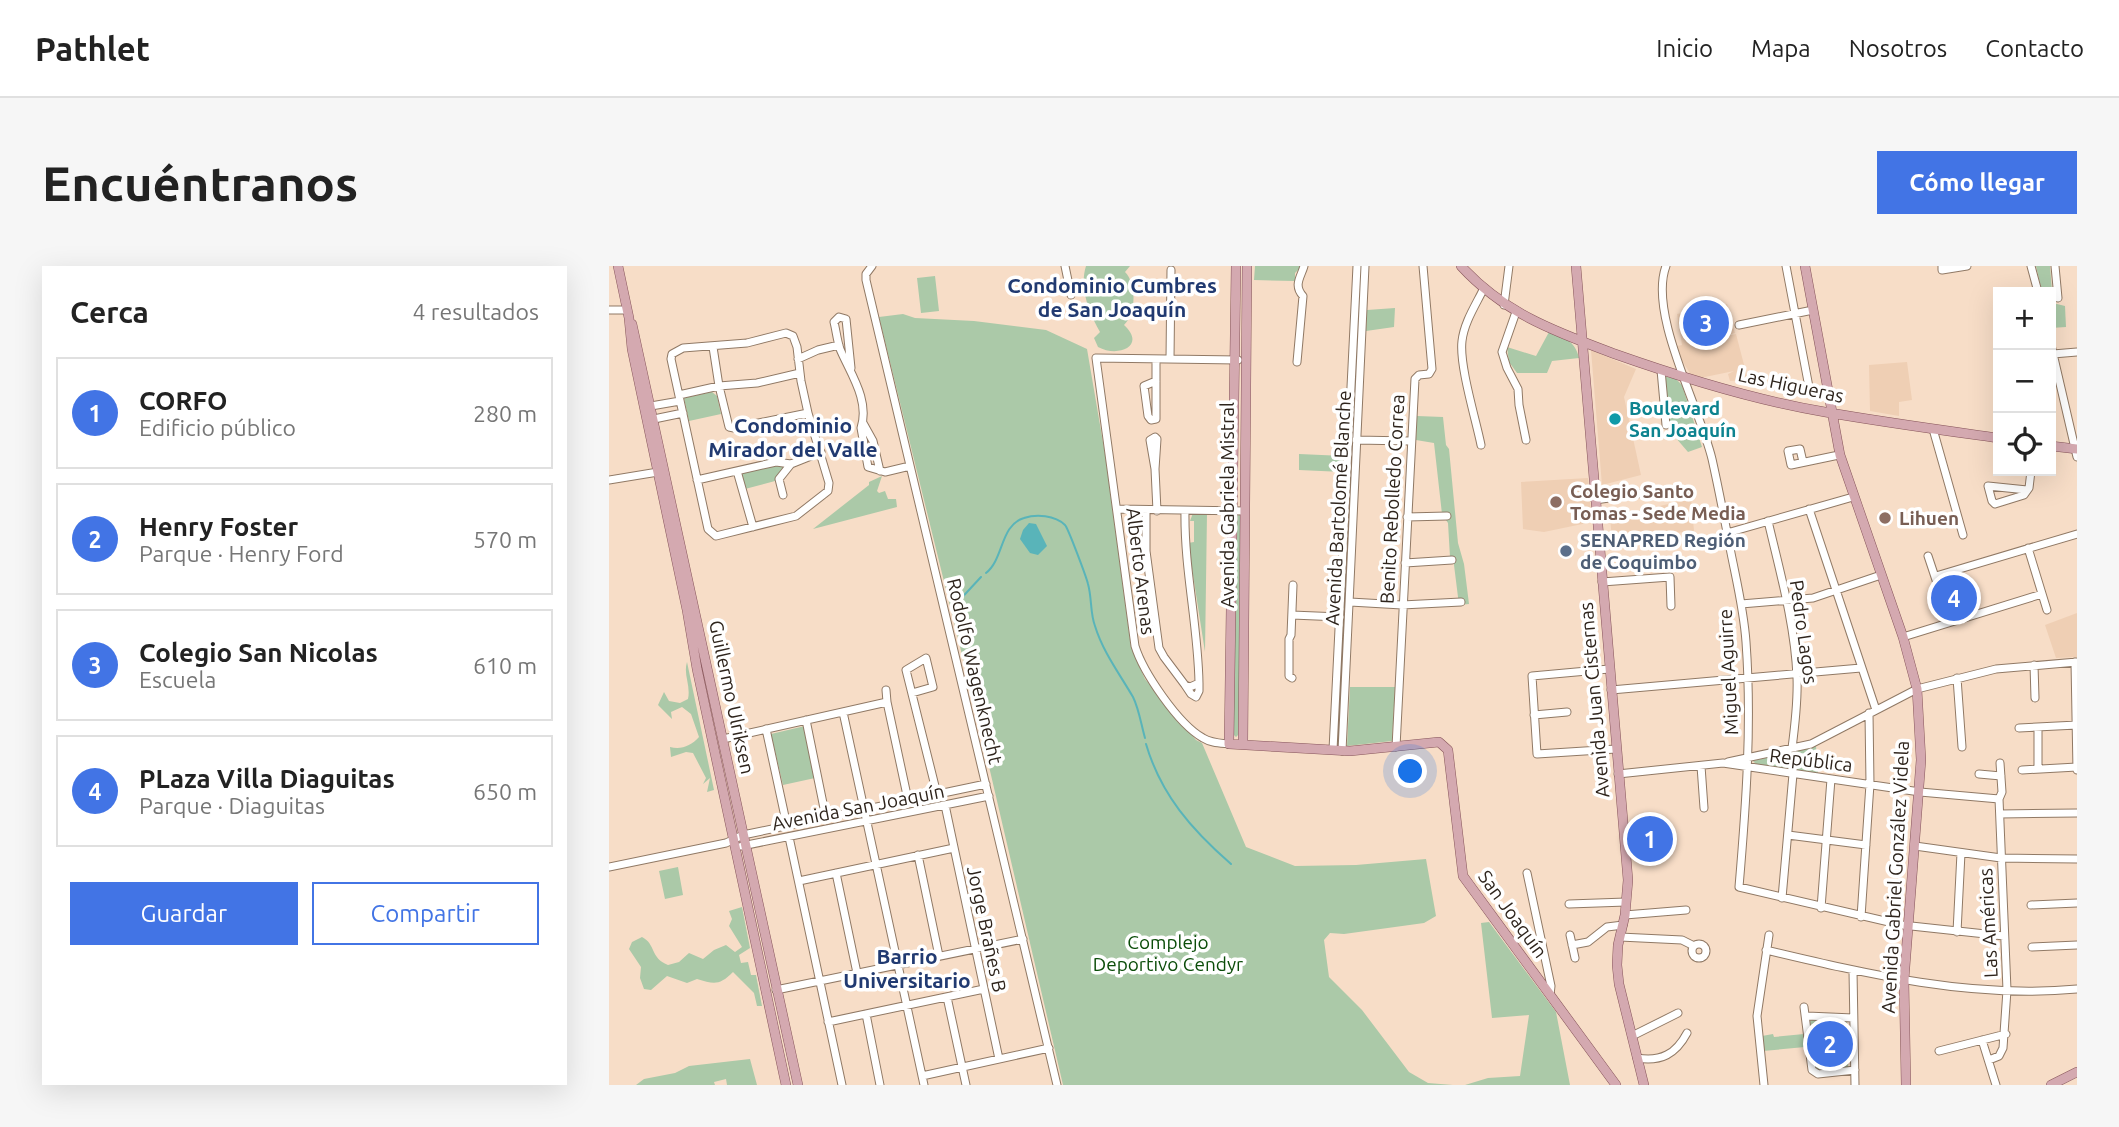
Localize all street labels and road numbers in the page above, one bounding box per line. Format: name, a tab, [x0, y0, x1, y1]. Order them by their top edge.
street label: Las Higueras	[1736, 363, 1846, 407]
street label: Avenida Bartolomé Blanche	[1321, 390, 1355, 626]
street label: Benito Rebolledo Correa	[1376, 394, 1408, 604]
street label: Avenida Gabriela Mistral	[1216, 402, 1238, 608]
street label: Alberto Arenas	[1122, 506, 1160, 636]
street label: Rodolfo Wagenknecht	[943, 576, 1007, 767]
street label: Pedro Lagos	[1786, 578, 1822, 686]
street label: Avenida Juan Cisternas	[1574, 601, 1614, 799]
street label: Miguel Aguirre	[1714, 608, 1742, 736]
street label: Guillermo Ulriksen	[705, 618, 759, 776]
street label: Avenida Gabriel González Videla	[1877, 740, 1913, 1014]
street label: República	[1768, 744, 1854, 776]
street label: Avenida San Joaquín	[770, 779, 946, 835]
street label: Jorge Brañes B	[963, 864, 1011, 994]
street label: San Joaquín	[1474, 866, 1552, 962]
street label: Las Américas	[1974, 868, 2002, 978]

